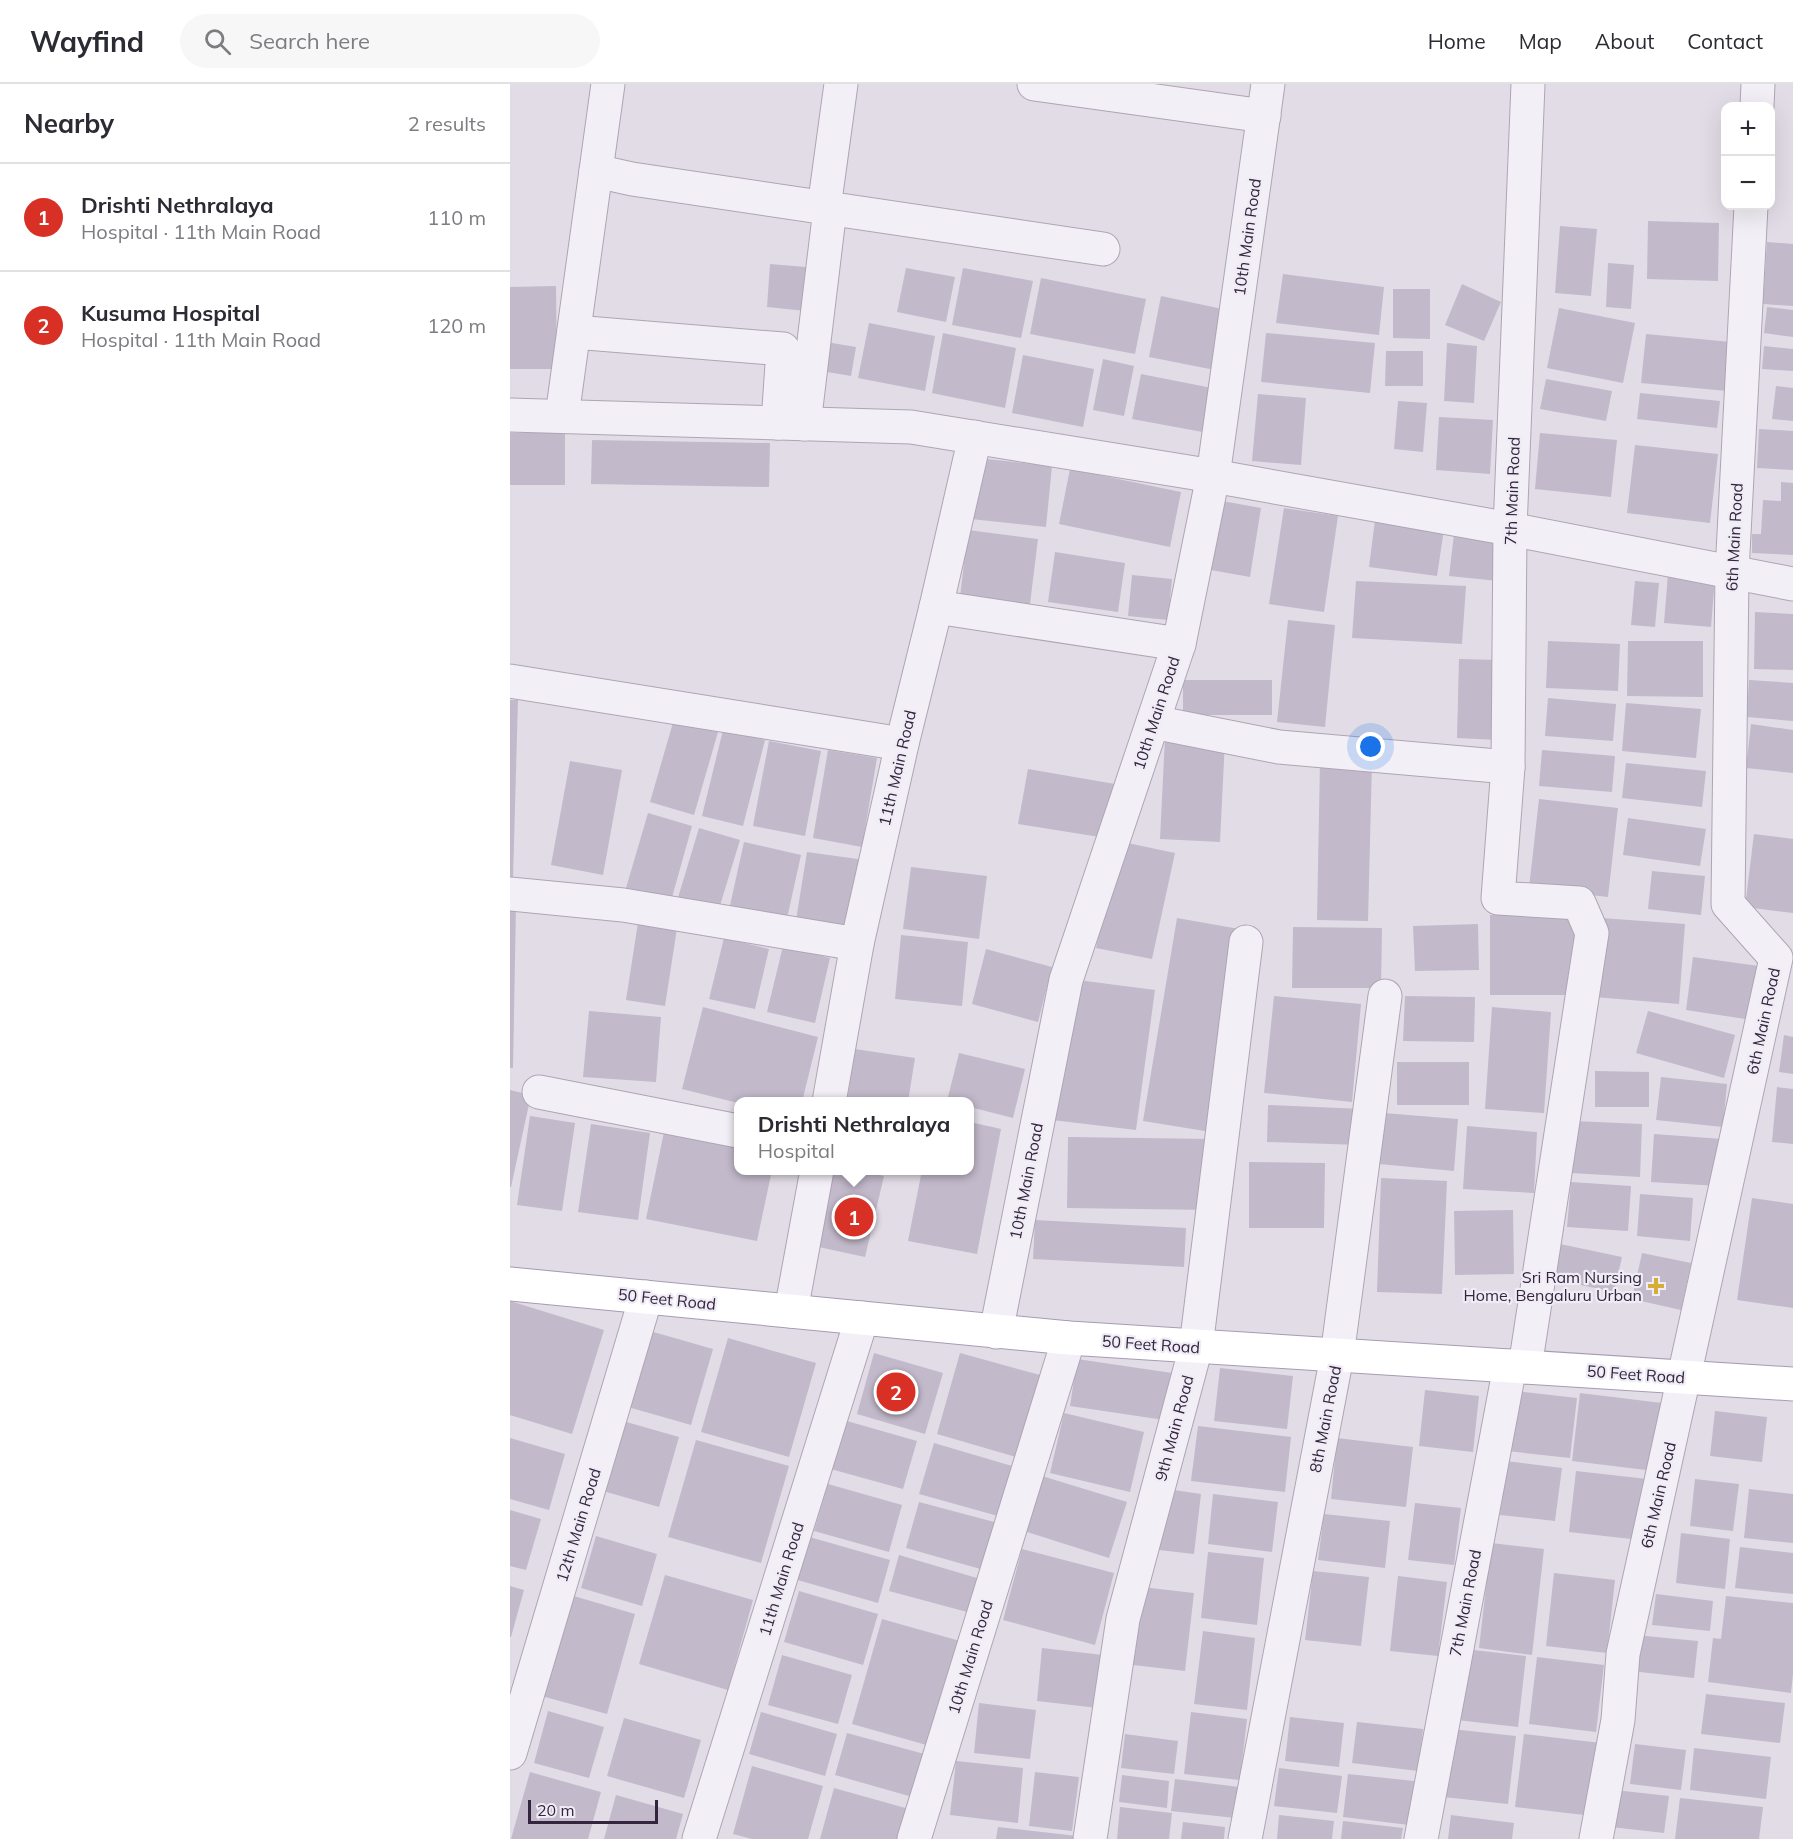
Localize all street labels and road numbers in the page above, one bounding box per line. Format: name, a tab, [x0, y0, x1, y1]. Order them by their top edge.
street label: 10th Main Road	[1229, 177, 1265, 297]
street label: 7th Main Road	[1500, 436, 1524, 546]
street label: 6th Main Road	[1721, 482, 1747, 592]
street label: 10th Main Road	[1128, 654, 1184, 772]
street label: 11th Main Road	[874, 708, 920, 828]
street label: 6th Main Road	[1742, 966, 1784, 1076]
street label: 10th Main Road	[1005, 1121, 1047, 1241]
street label: 50 Feet Road	[617, 1284, 717, 1314]
street label: 50 Feet Road	[1101, 1331, 1201, 1357]
street label: 50 Feet Road	[1586, 1361, 1686, 1387]
street label: 8th Main Road	[1305, 1364, 1345, 1474]
street label: 9th Main Road	[1150, 1373, 1198, 1483]
street label: 6th Main Road	[1636, 1440, 1680, 1550]
street label: 12th Main Road	[551, 1466, 605, 1584]
street label: 11th Main Road	[754, 1520, 808, 1638]
street label: 7th Main Road	[1445, 1548, 1485, 1658]
street label: 10th Main Road	[943, 1598, 997, 1716]

